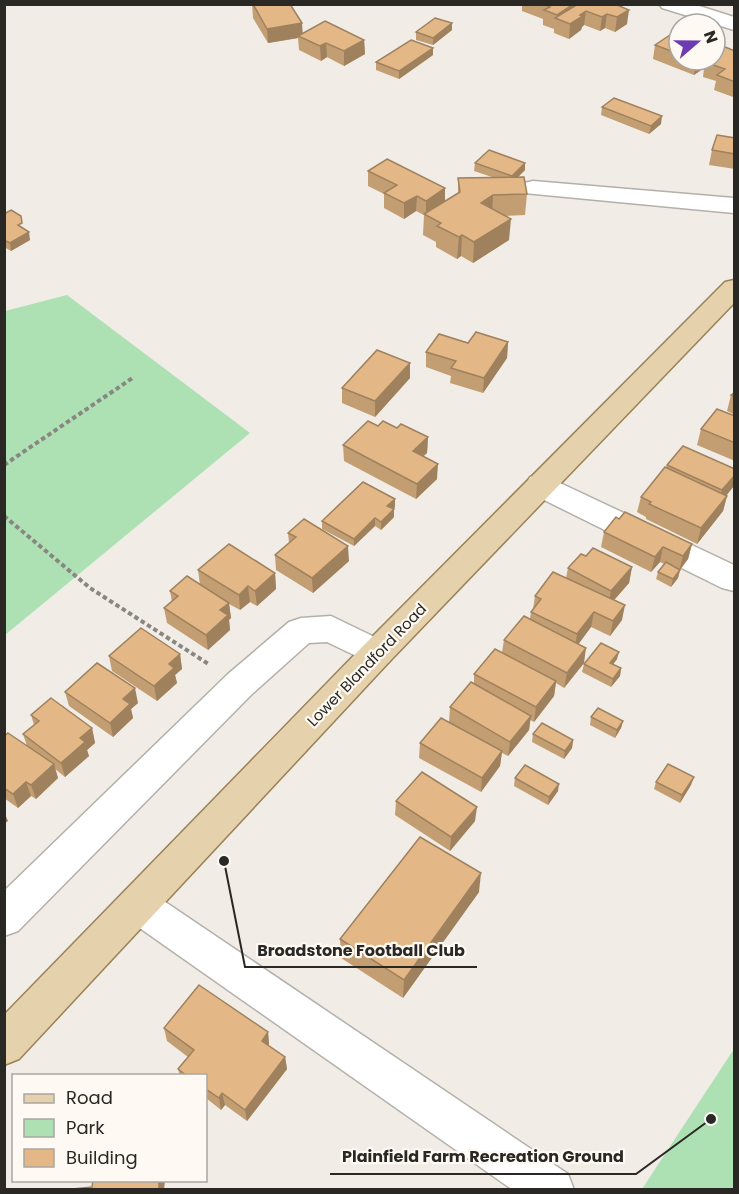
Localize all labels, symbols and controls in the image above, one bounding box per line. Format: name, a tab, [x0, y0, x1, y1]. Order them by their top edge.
north arrow	[667, 12, 727, 72]
text: N	[698, 27, 723, 47]
street label: Lower Blandford Road	[302, 599, 431, 731]
callout: Broadstone Football Club	[245, 933, 477, 967]
text: Broadstone Football Club	[257, 939, 465, 962]
legend	[12, 1074, 207, 1182]
text: Road	[66, 1085, 113, 1110]
text: Park	[66, 1115, 105, 1140]
callout: Plainfield Farm Recreation Ground	[330, 1140, 636, 1174]
text: Building	[66, 1145, 138, 1170]
text: Plainfield Farm Recreation Ground	[342, 1145, 624, 1168]

